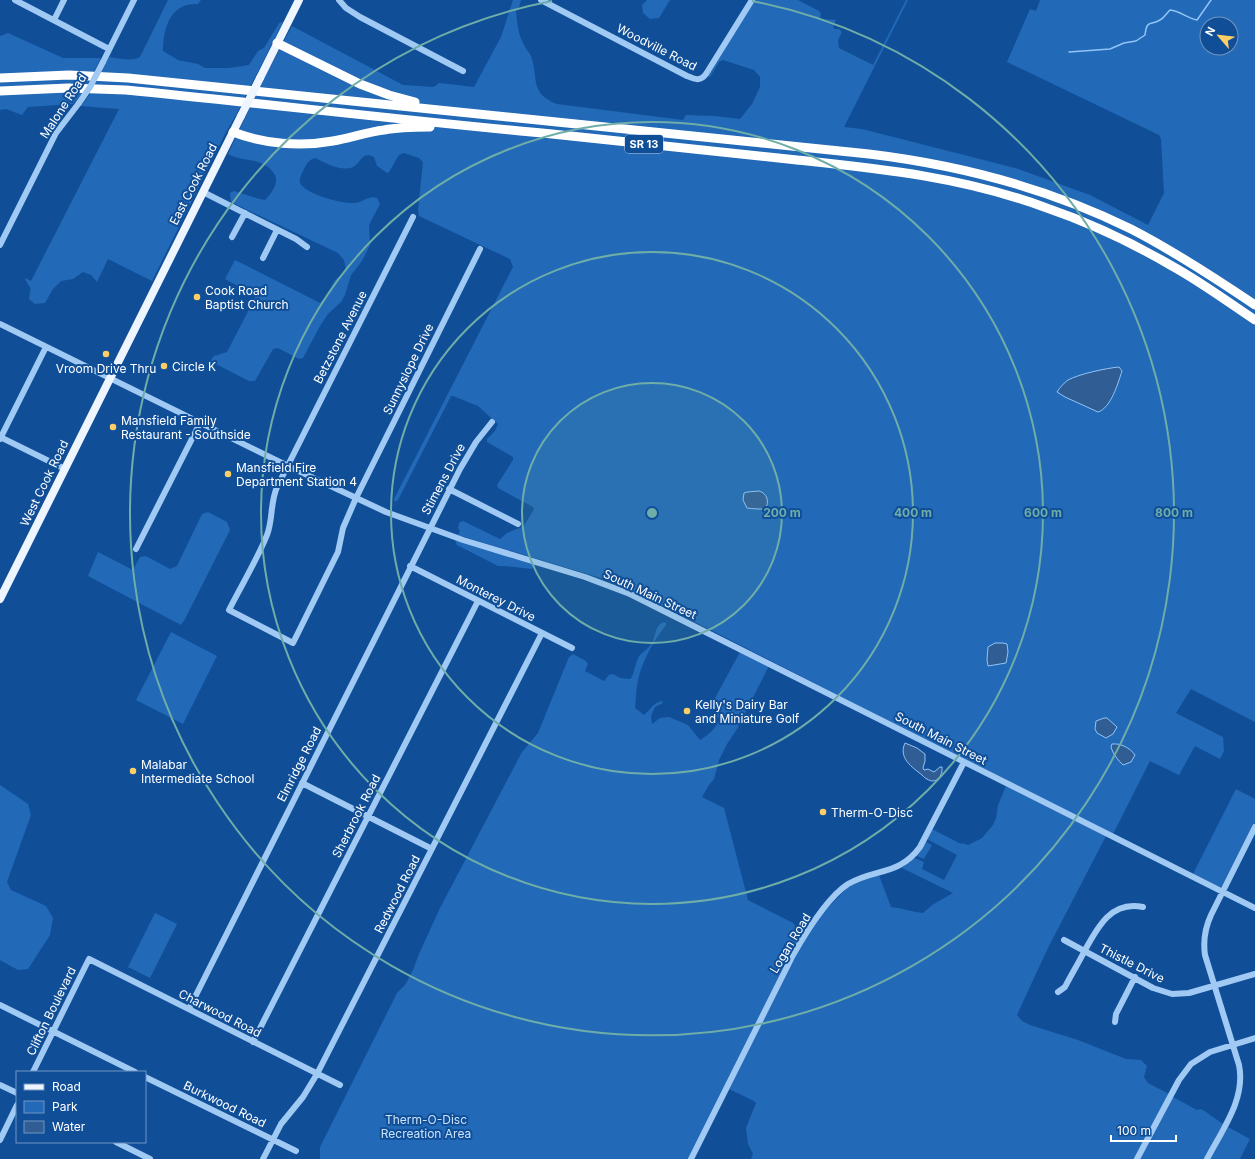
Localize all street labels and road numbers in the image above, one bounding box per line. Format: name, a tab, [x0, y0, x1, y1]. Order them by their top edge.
street label: Woodville Road	[614, 20, 700, 74]
street label: Malone Road	[37, 71, 89, 141]
road number: SR 13	[625, 135, 663, 153]
street label: East Cook Road	[166, 141, 220, 227]
street label: Betzstone Avenue	[310, 288, 370, 386]
street label: Sunnyslope Drive	[379, 321, 437, 417]
street label: West Cook Road	[17, 438, 71, 528]
street label: Stimens Drive	[418, 441, 468, 517]
street label: South Main Street	[601, 566, 699, 622]
street label: Monterey Drive	[454, 572, 538, 624]
street label: South Main Street	[893, 708, 990, 768]
street label: Elmridge Road	[274, 724, 324, 804]
street label: Sherbrook Road	[329, 772, 383, 860]
street label: Redwood Road	[371, 852, 423, 936]
street label: Logan Road	[766, 910, 814, 976]
street label: Thistle Drive	[1097, 940, 1167, 986]
street label: Clifton Boulevard	[23, 964, 79, 1058]
street label: Charwood Road	[176, 986, 264, 1040]
street label: Burkwood Road	[181, 1078, 269, 1130]

